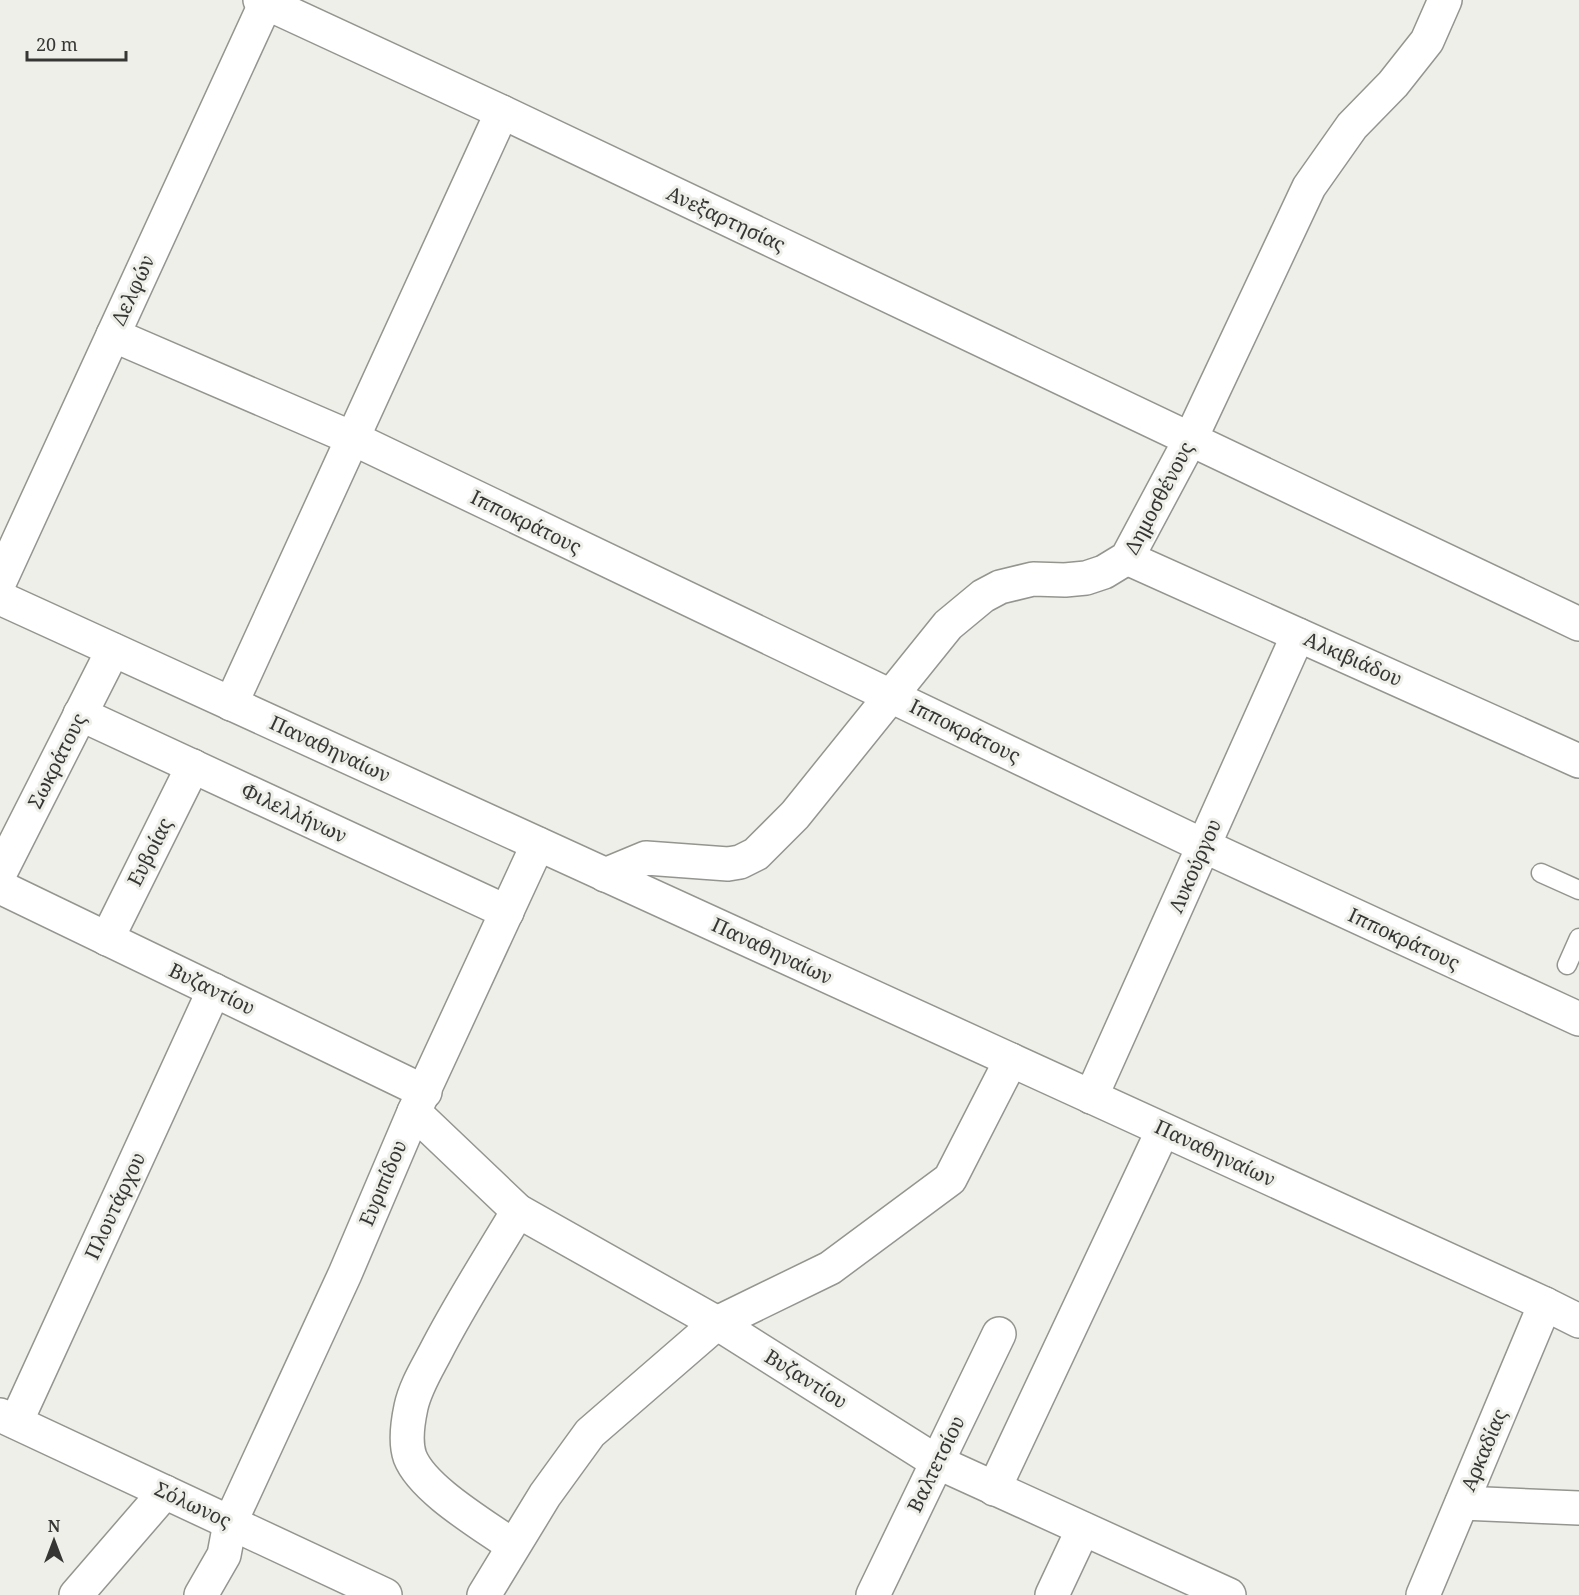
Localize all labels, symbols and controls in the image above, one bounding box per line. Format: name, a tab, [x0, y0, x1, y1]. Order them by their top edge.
scale bar	[27, 24, 126, 62]
text: 20 m	[36, 32, 78, 56]
street label: Ανεξαρτησίας	[663, 179, 790, 258]
street label: Δελφών	[105, 250, 161, 329]
street label: Δημοσθένους	[1118, 437, 1199, 559]
street label: Ιπποκράτους	[466, 483, 586, 560]
street label: Αλκιβιάδου	[1300, 625, 1407, 692]
street label: Ιπποκράτους	[905, 692, 1025, 769]
street label: Σωκράτους	[21, 708, 92, 813]
street label: Παναθηναίων	[265, 709, 395, 788]
street label: Φιλελλήνων	[237, 776, 352, 849]
street label: Ευβοίας	[121, 813, 178, 891]
street label: Λυκούργου	[1162, 815, 1227, 917]
street label: Ιπποκράτους	[1344, 901, 1464, 976]
street label: Παναθηναίων	[707, 911, 837, 990]
street label: Βυζαντίου	[165, 956, 260, 1021]
street label: Παναθηναίων	[1150, 1113, 1280, 1192]
street label: Ευριπίδου	[352, 1136, 413, 1230]
street label: Πλουτάρχου	[78, 1148, 151, 1264]
street label: Βυζαντίου	[760, 1343, 853, 1415]
street label: Αρκαδίας	[1454, 1404, 1513, 1495]
street label: Βαλτετσίου	[901, 1411, 971, 1517]
street label: Σόλωνος	[151, 1475, 236, 1534]
north arrow	[24, 1511, 84, 1571]
text: N	[48, 1515, 61, 1537]

